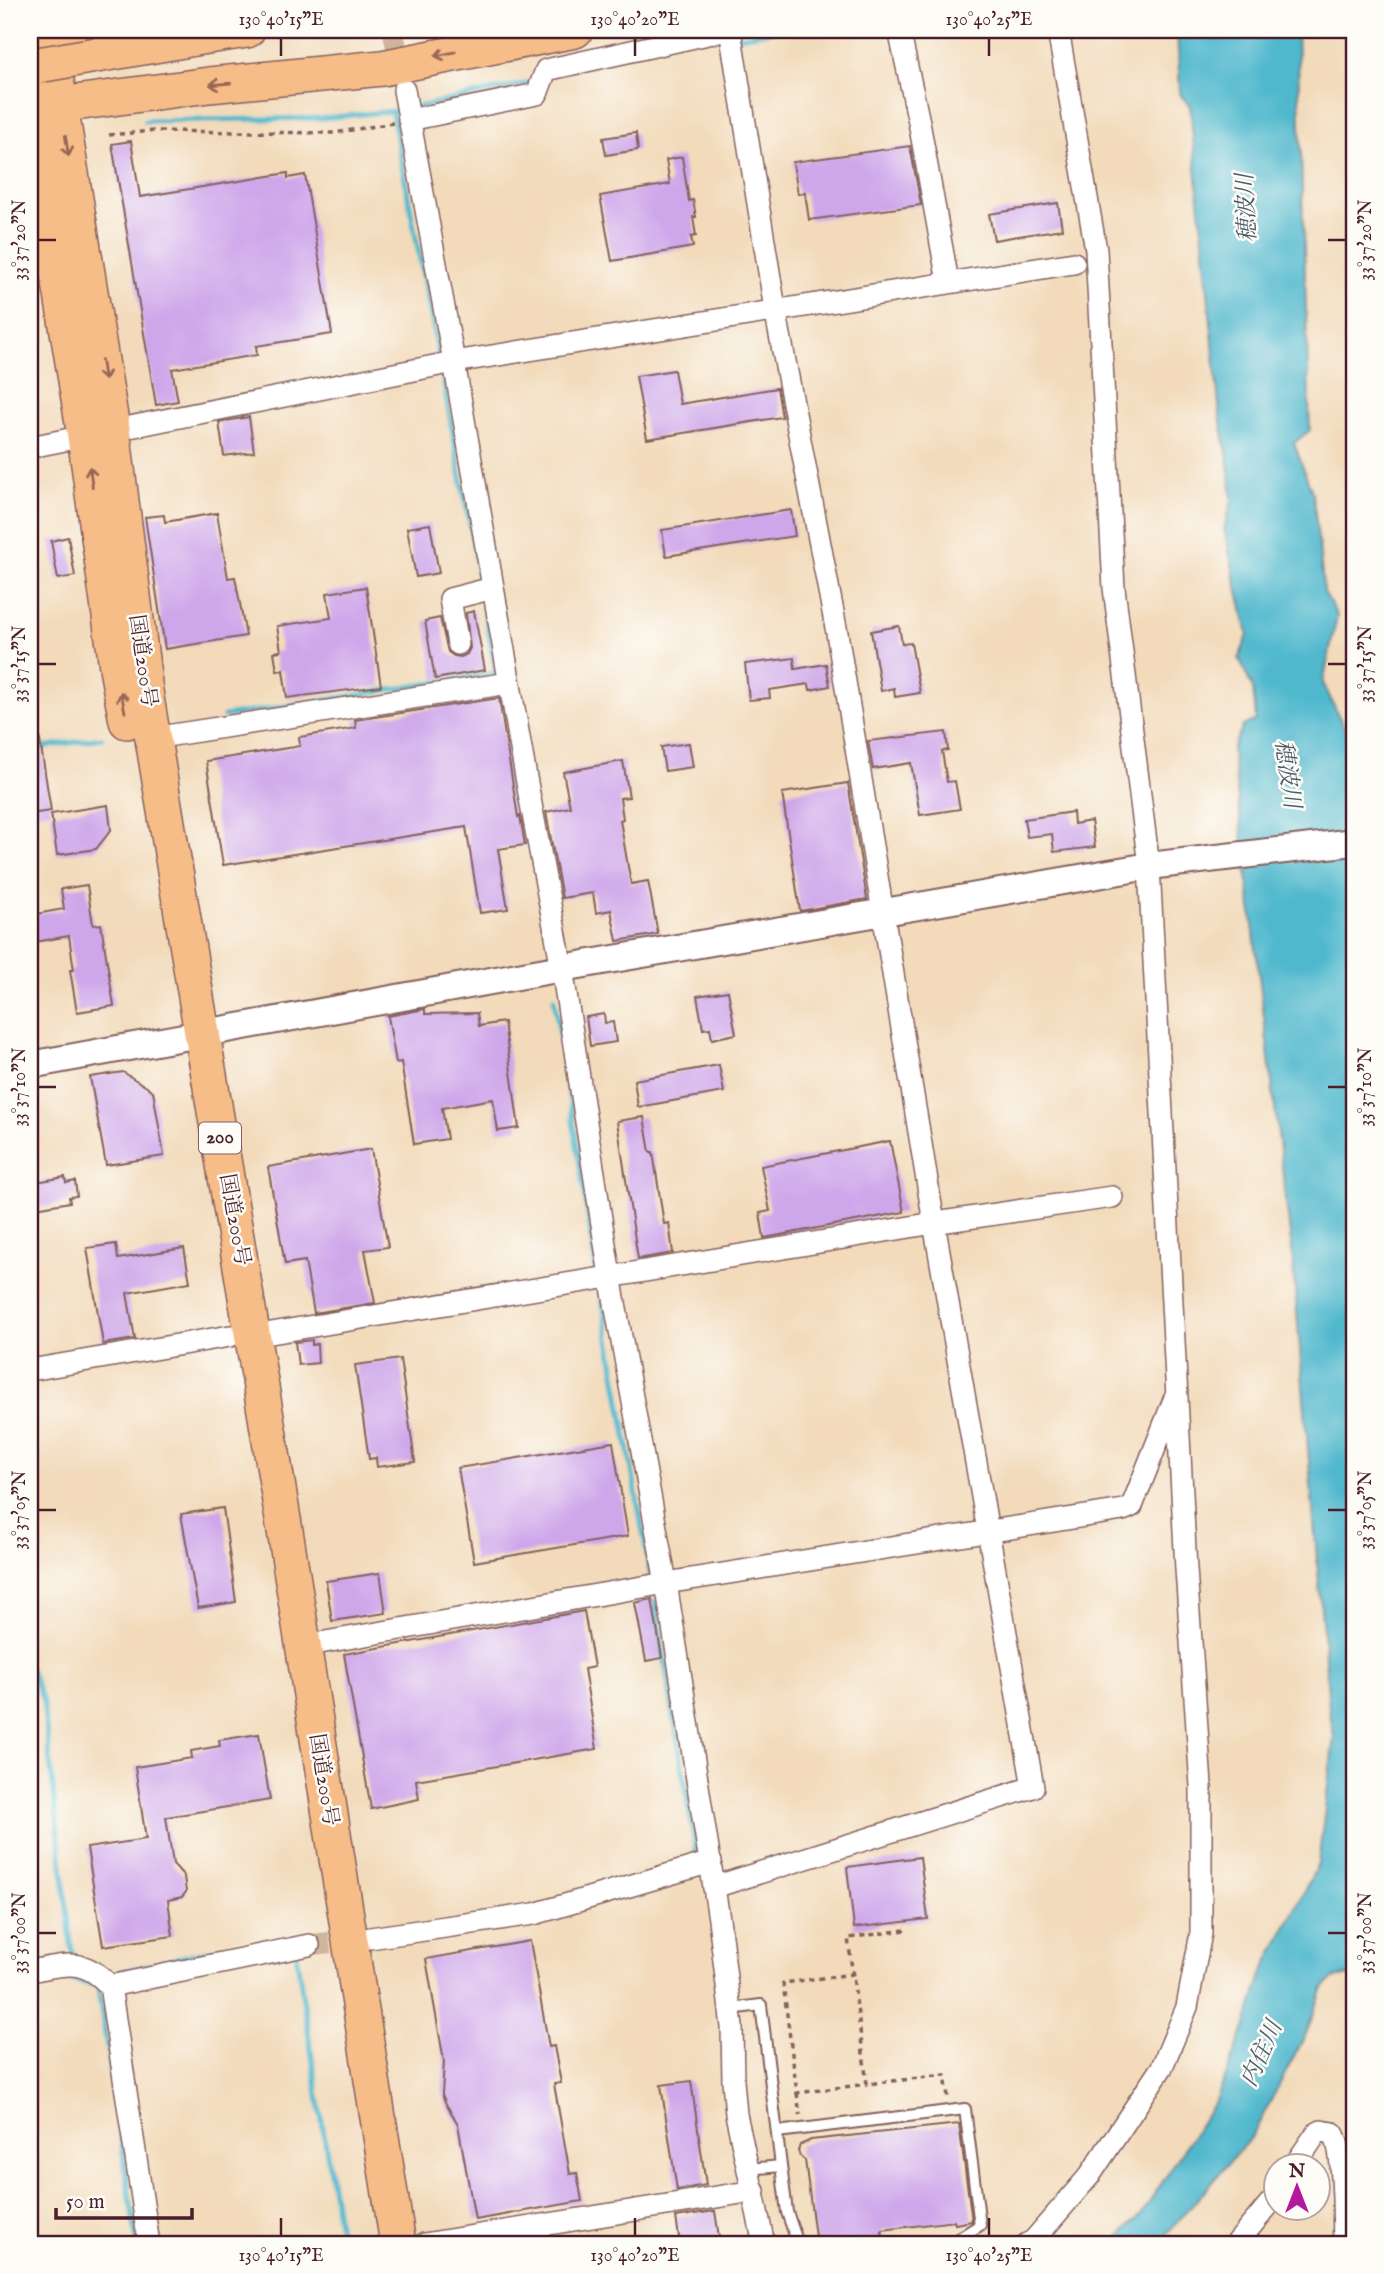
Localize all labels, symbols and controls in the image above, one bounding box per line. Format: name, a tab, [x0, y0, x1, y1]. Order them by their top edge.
text: 130°40'15"E	[238, 9, 324, 32]
text: 130°40'20"E	[590, 9, 680, 32]
text: 130°40'25"E	[946, 9, 1032, 32]
one-way arrow	[434, 48, 457, 62]
one-way arrow	[209, 78, 232, 91]
one-way arrow	[61, 134, 74, 156]
water label: 穂波川	[1231, 170, 1263, 243]
text: 33°37'20"N	[9, 199, 32, 281]
text: 33°37'20"N	[1355, 199, 1378, 281]
one-way arrow	[97, 358, 110, 381]
one-way arrow	[84, 466, 97, 489]
street label: 国道200号	[122, 613, 162, 709]
text: 33°37'15"N	[9, 625, 32, 703]
text: 33°37'15"N	[1355, 625, 1378, 703]
one-way arrow	[116, 691, 129, 714]
water label: 穂波川	[1268, 738, 1307, 813]
text: 33°37'10"N	[9, 1047, 32, 1127]
text: 33°37'10"N	[1355, 1047, 1378, 1127]
road number: 200	[199, 1122, 241, 1154]
street label: 国道200号	[213, 1172, 255, 1268]
text: 33°37'05"N	[9, 1470, 32, 1550]
text: 33°37'05"N	[1355, 1470, 1378, 1550]
street label: 国道200号	[302, 1732, 344, 1828]
text: 33°37'00"N	[9, 1892, 32, 1974]
text: 33°37'00"N	[1355, 1892, 1378, 1974]
water label: 内住川	[1235, 2014, 1290, 2091]
north arrow	[1262, 2152, 1332, 2222]
text: N	[1288, 2160, 1306, 2184]
scale bar	[56, 2176, 192, 2220]
text: 50 m	[66, 2189, 105, 2216]
text: 130°40'15"E	[238, 2245, 324, 2268]
text: 130°40'20"E	[590, 2245, 680, 2268]
text: 130°40'25"E	[946, 2245, 1032, 2268]

